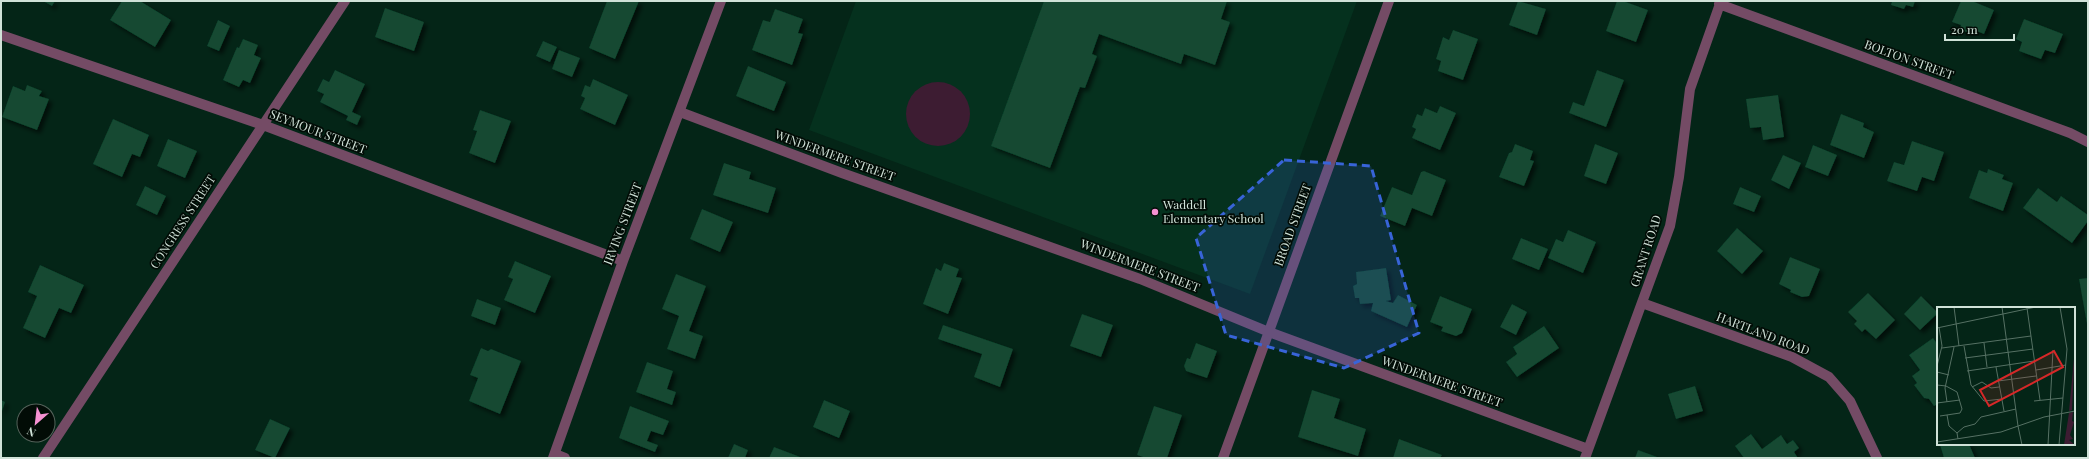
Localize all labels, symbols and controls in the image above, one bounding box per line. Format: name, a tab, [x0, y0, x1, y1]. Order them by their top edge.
scale bar	[1945, 16, 2014, 42]
text: 20 m	[1951, 21, 1978, 37]
street label: BOLTON STREET	[1862, 35, 1957, 83]
street label: SEYMOUR STREET	[268, 105, 370, 157]
street label: WINDERMERE STREET	[772, 126, 898, 184]
street label: CONGRESS STREET	[146, 171, 219, 271]
street label: IRVING STREET	[599, 180, 645, 267]
street label: BROAD STREET	[1270, 181, 1315, 268]
place label: Waddell Elementary School	[1162, 196, 1264, 226]
marker: Waddell Elementary School	[1150, 207, 1160, 217]
street label: GRANT ROAD	[1626, 212, 1664, 289]
street label: WINDERMERE STREET	[1077, 235, 1203, 295]
inset map	[1937, 307, 2075, 445]
street label: HARTLAND ROAD	[1714, 308, 1813, 358]
street label: WINDERMERE STREET	[1379, 352, 1505, 410]
north arrow	[16, 403, 56, 443]
text: N	[24, 424, 38, 441]

